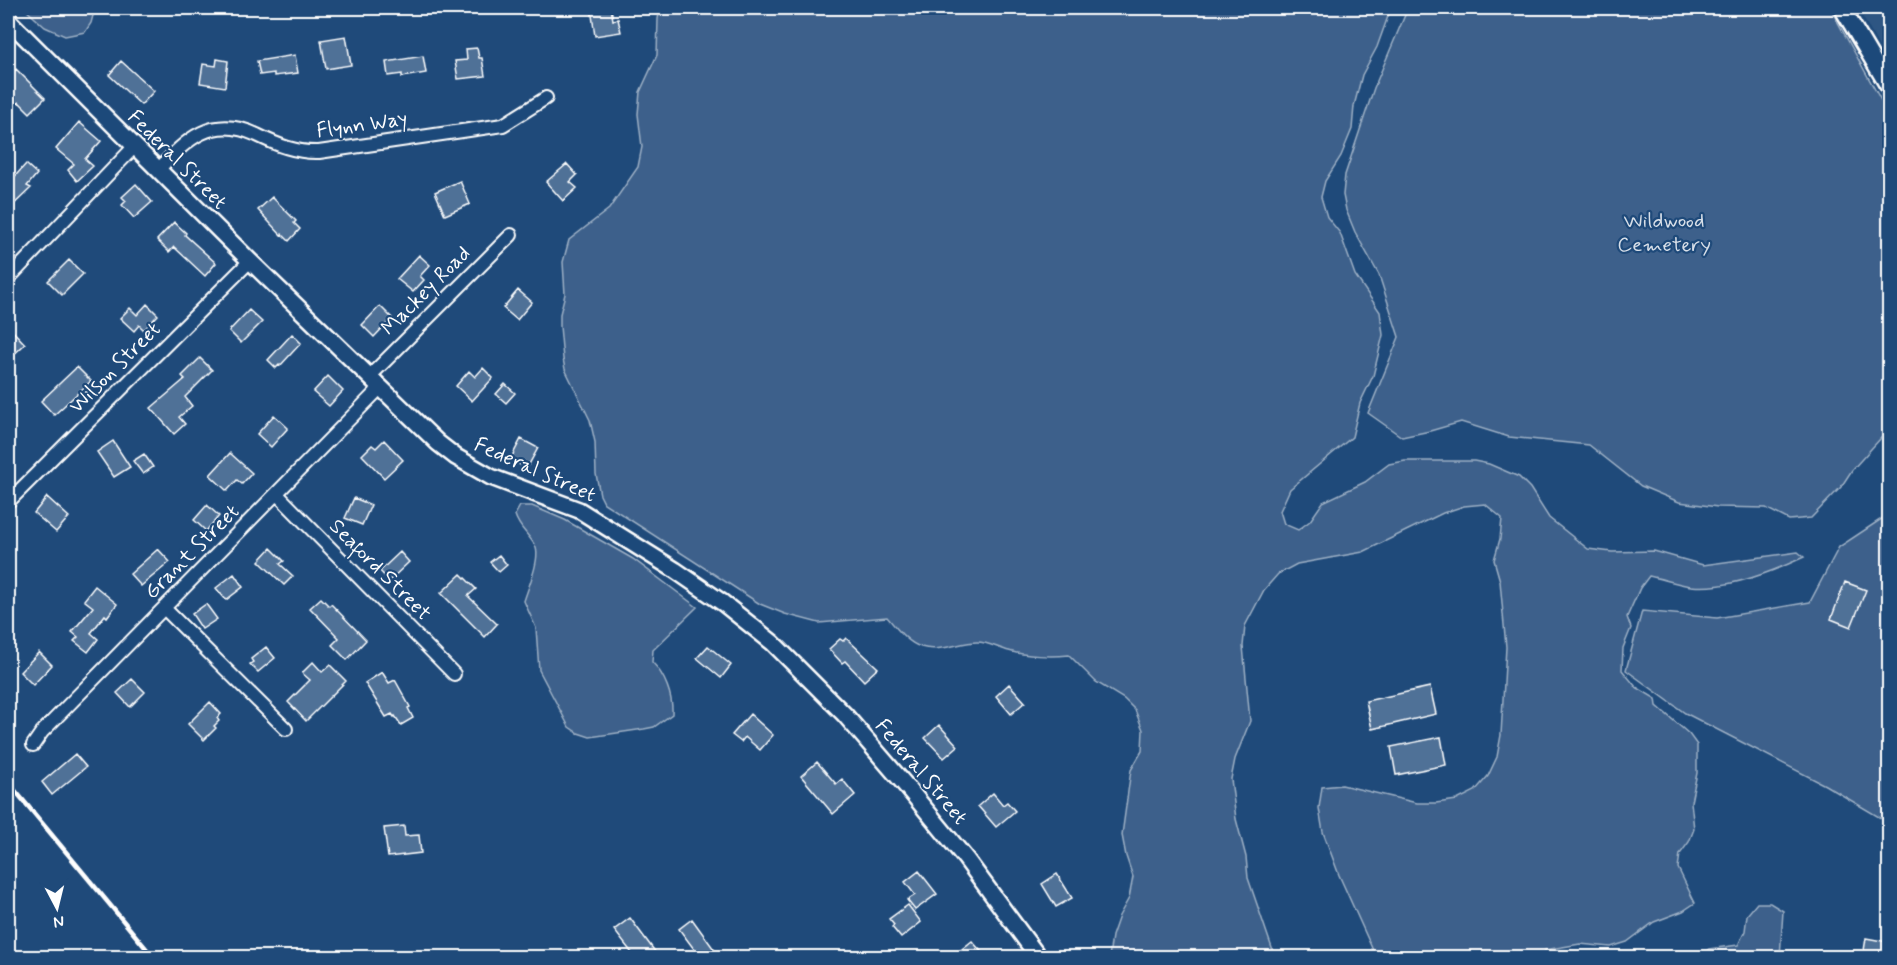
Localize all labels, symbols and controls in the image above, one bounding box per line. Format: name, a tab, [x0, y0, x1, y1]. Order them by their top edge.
street label: Federal Street	[121, 104, 233, 216]
street label: Flynn Way	[315, 105, 409, 145]
park label: Wildwood Cemetery	[1617, 207, 1711, 259]
street label: Mackey Road	[375, 240, 477, 342]
street label: Wilson Street	[63, 316, 167, 420]
street label: Federal Street	[470, 431, 600, 509]
street label: Grant Street	[138, 498, 246, 606]
street label: Seaford Street	[321, 513, 437, 629]
street label: Federal Street	[868, 713, 974, 831]
north arrow	[27, 878, 87, 938]
text: N	[52, 910, 65, 932]

